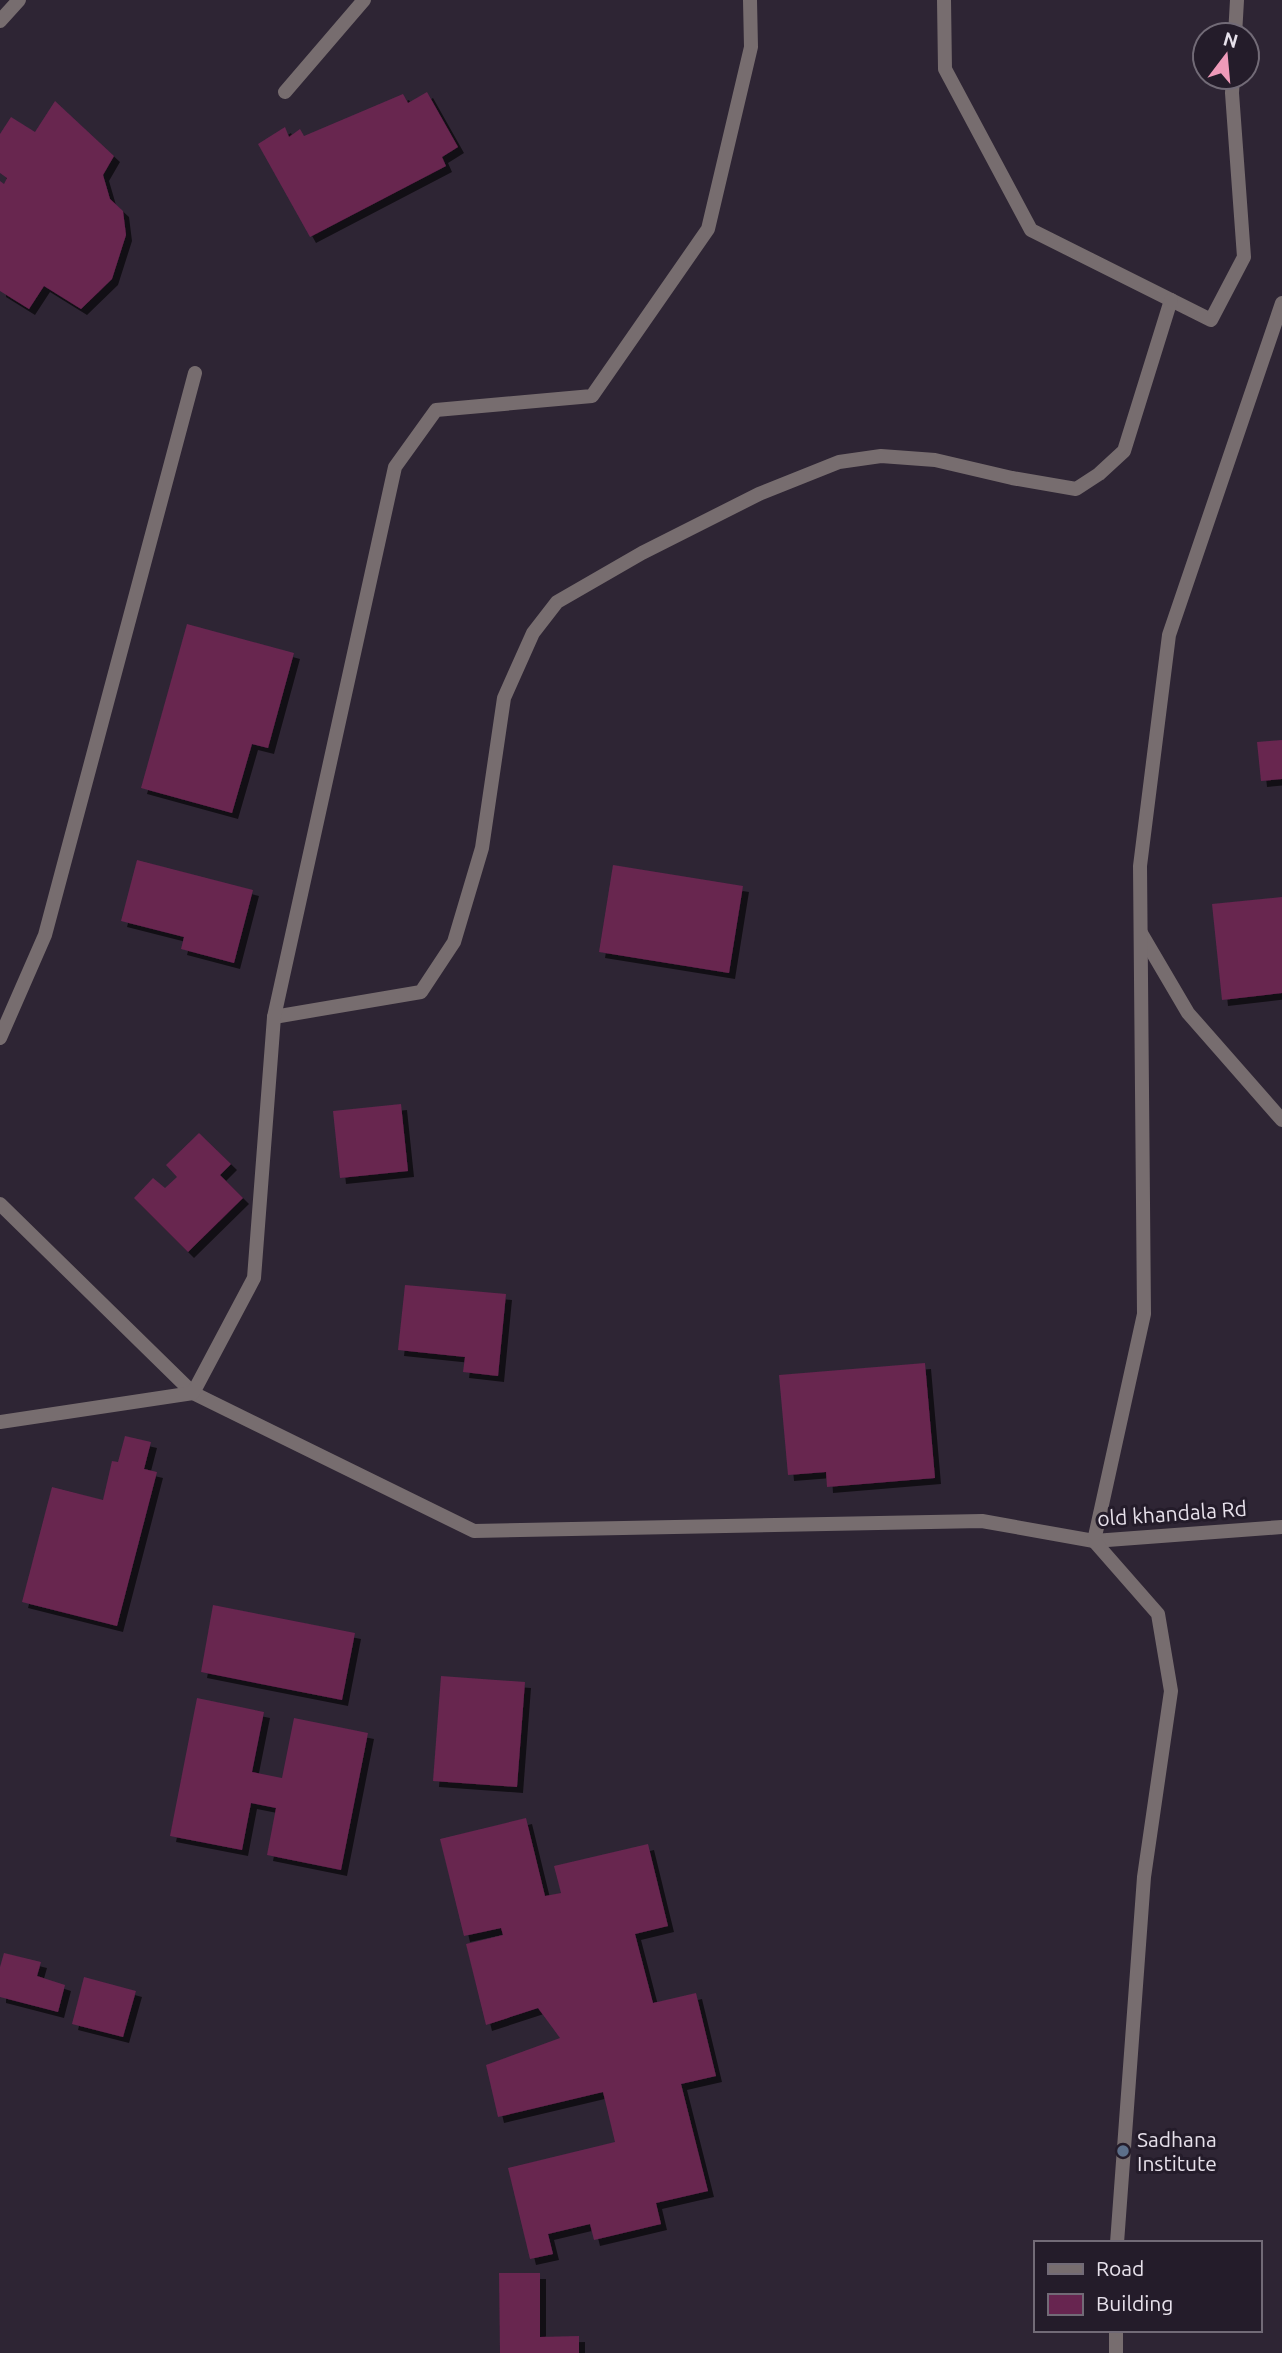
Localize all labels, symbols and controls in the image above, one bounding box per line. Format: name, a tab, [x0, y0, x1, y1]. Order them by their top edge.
north arrow	[1191, 21, 1261, 91]
text: N	[1221, 27, 1241, 52]
street label: old khandala Rd	[1096, 1496, 1248, 1530]
place label: Sadhana Institute	[1137, 2127, 1217, 2175]
marker: Sadhana Institute	[1115, 2143, 1131, 2159]
legend	[1034, 2241, 1261, 2332]
text: Road	[1096, 2256, 1144, 2280]
text: Building	[1096, 2291, 1173, 2315]

